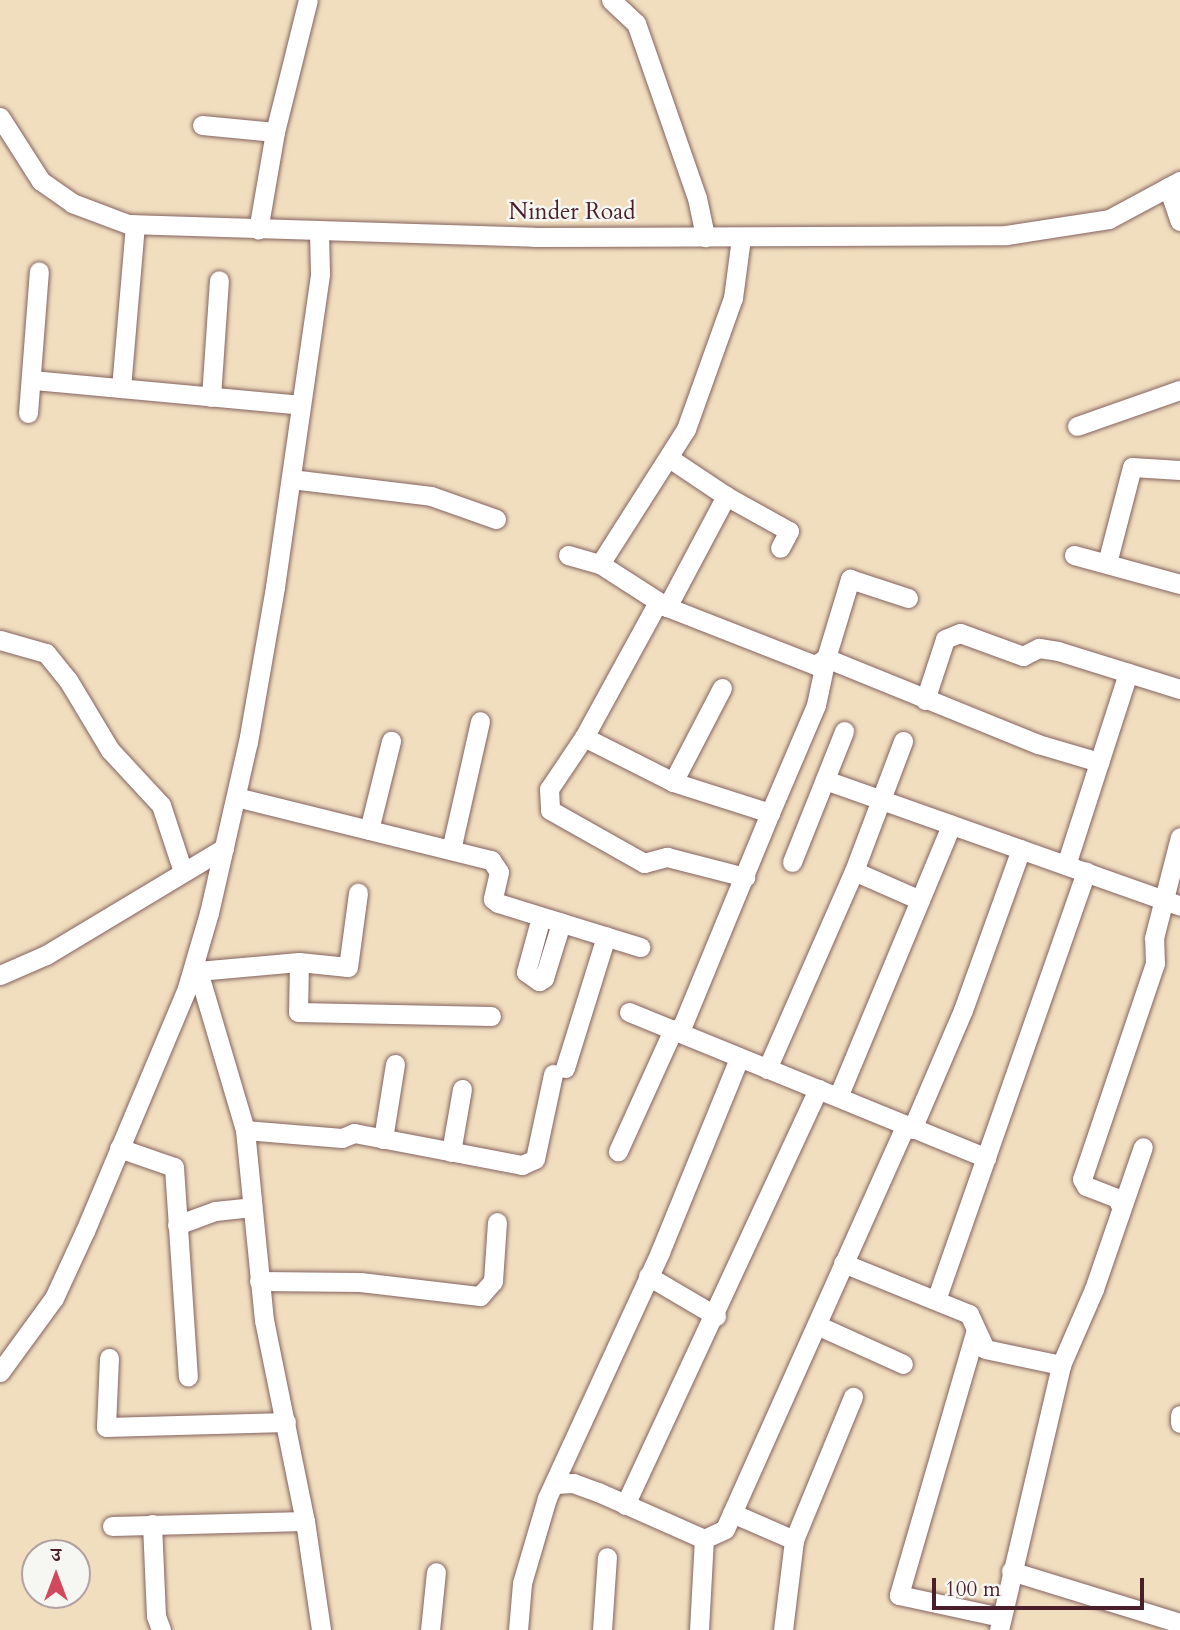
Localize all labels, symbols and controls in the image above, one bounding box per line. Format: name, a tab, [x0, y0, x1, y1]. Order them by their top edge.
street label: Ninder Road	[509, 198, 635, 226]
north arrow	[21, 1539, 91, 1609]
text: उ	[51, 1542, 61, 1568]
scale bar	[935, 1564, 1147, 1608]
text: 100 m	[945, 1575, 1001, 1604]

